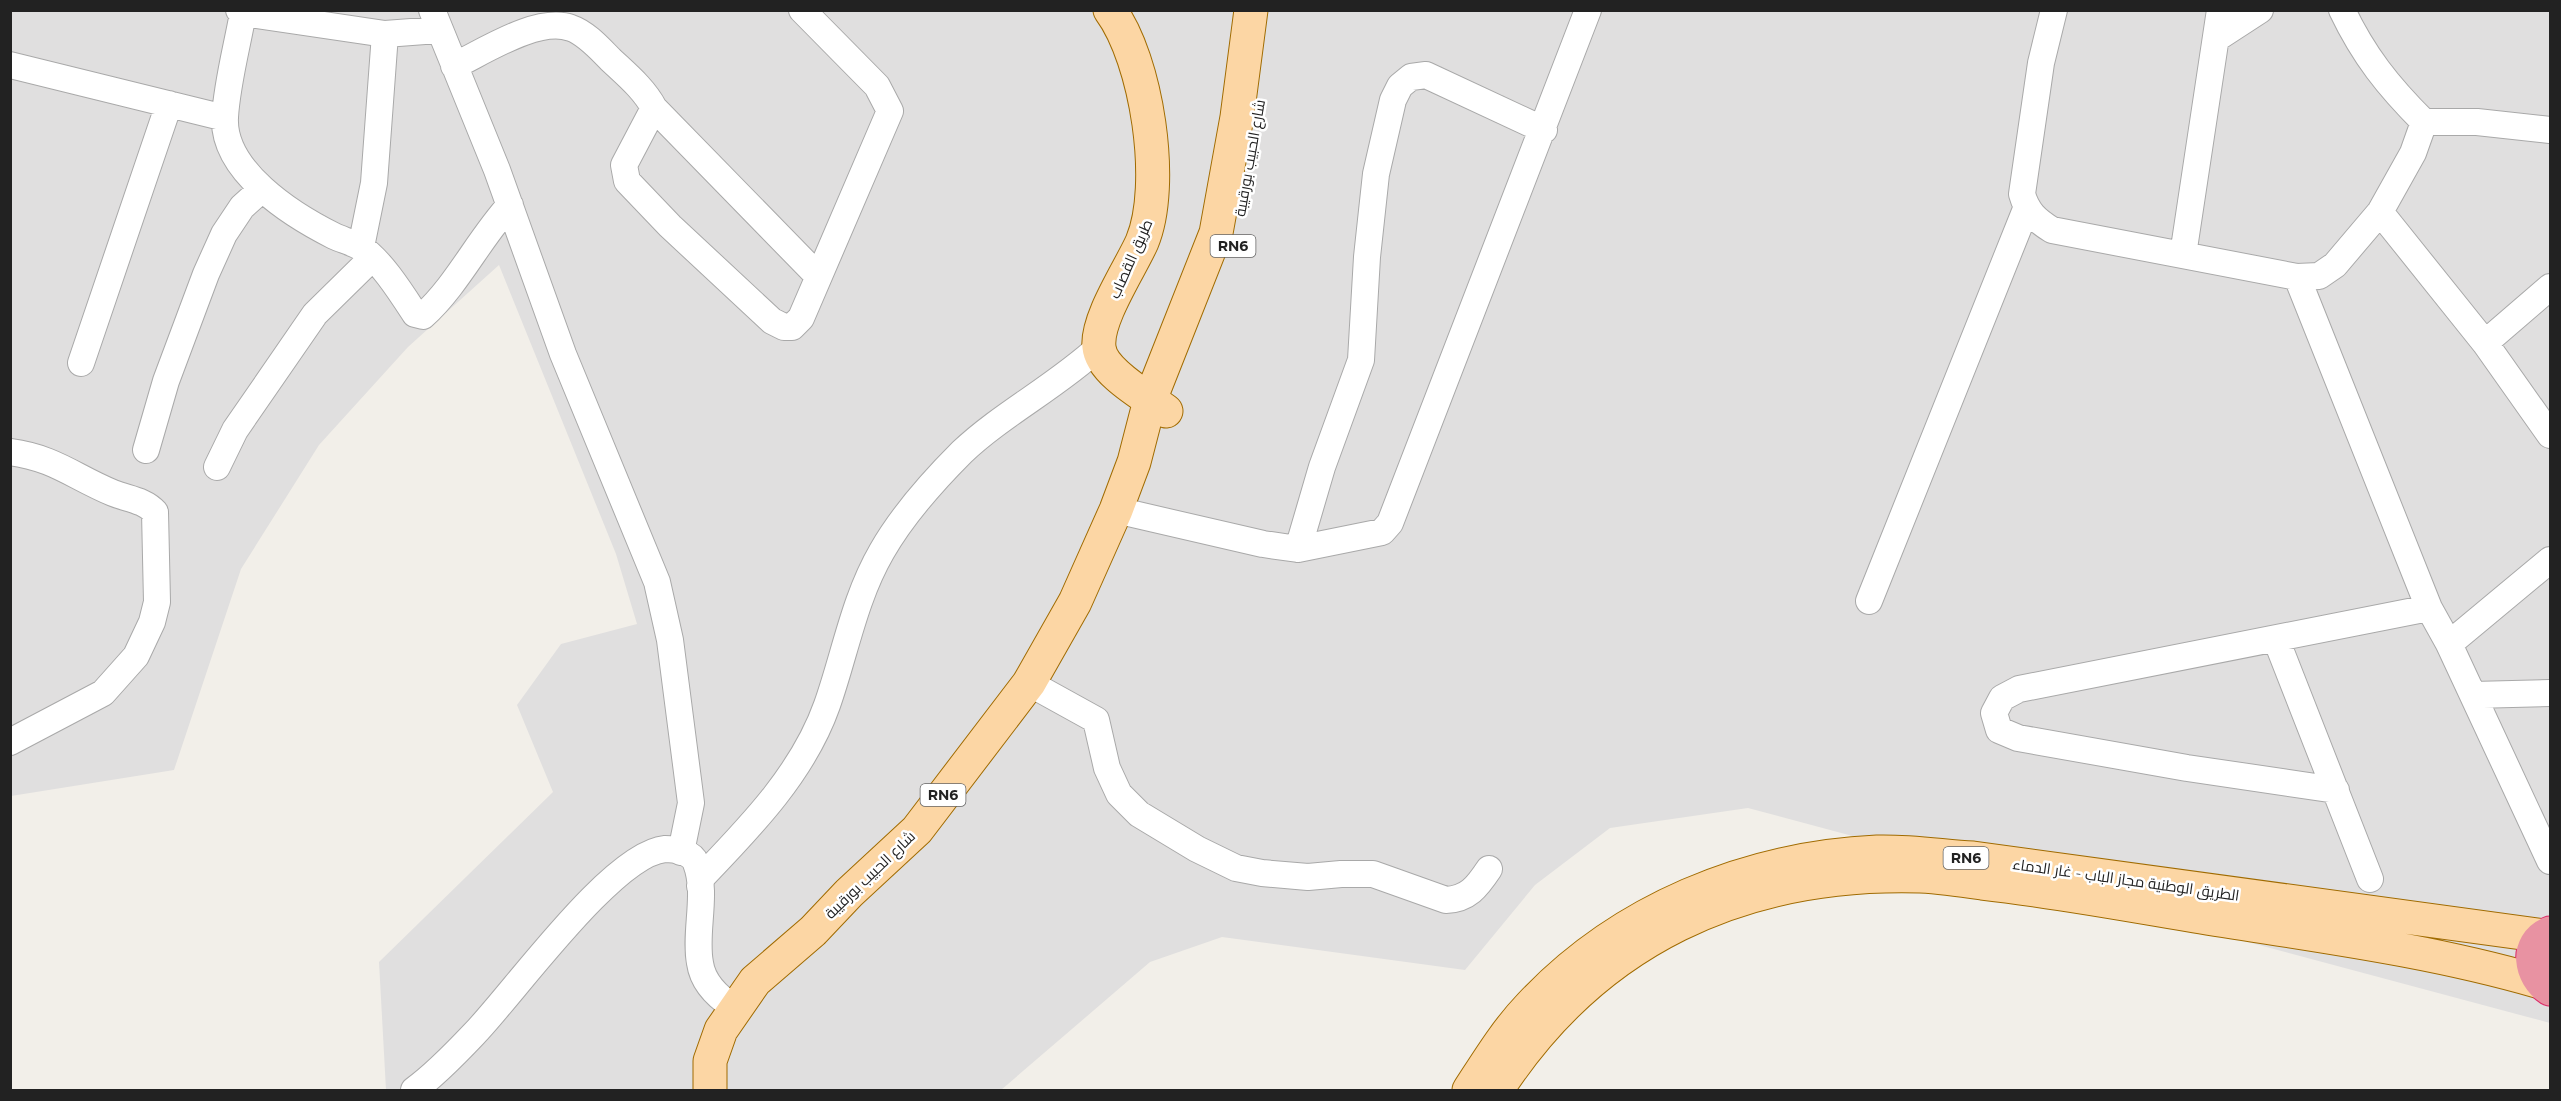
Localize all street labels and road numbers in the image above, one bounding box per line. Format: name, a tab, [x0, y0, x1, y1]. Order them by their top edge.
street label: شارع الحبيب بورقيبة	[1230, 98, 1271, 218]
street label: طريق القصاب	[1105, 216, 1157, 302]
road number: RN6	[1210, 235, 1256, 257]
road number: RN6	[920, 784, 966, 806]
street label: شارع الحبيب بورقيبة	[820, 827, 920, 924]
road number: RN6	[1944, 847, 1988, 869]
street label: الطريق الوطنية مجاز الباب - غار الدماء	[2011, 854, 2241, 906]

